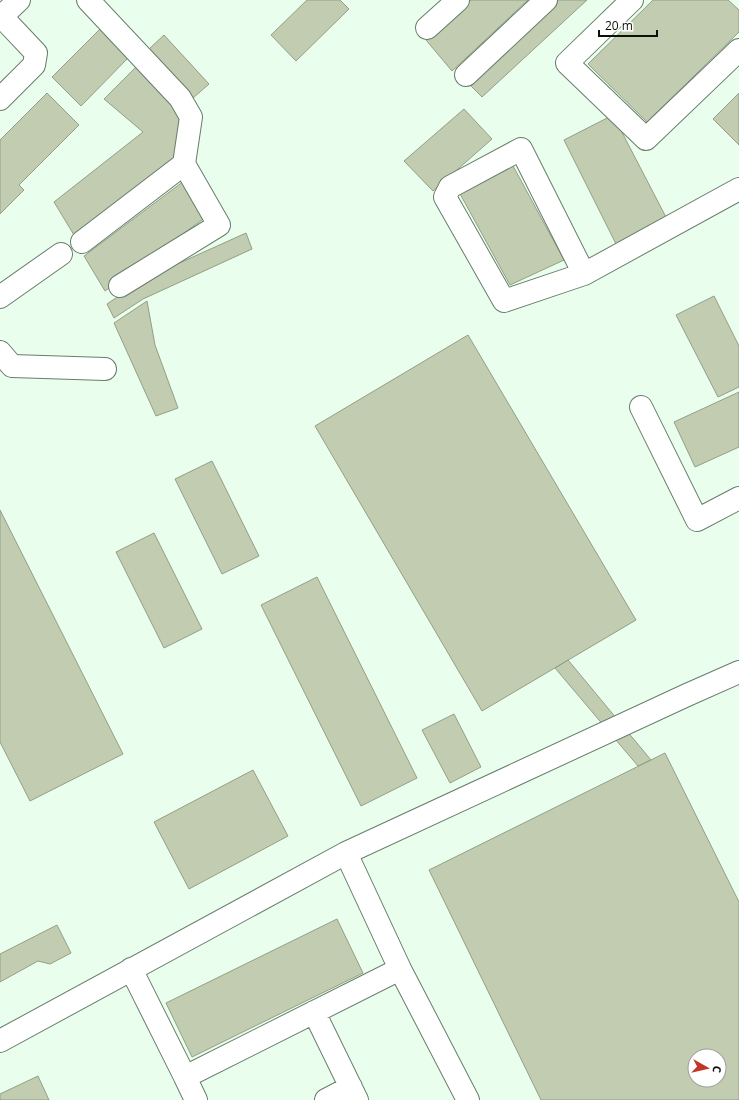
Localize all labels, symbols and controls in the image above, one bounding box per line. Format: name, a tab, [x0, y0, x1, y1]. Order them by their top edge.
scale bar	[599, 12, 657, 38]
text: 20 m	[605, 17, 633, 34]
north arrow	[687, 1048, 727, 1088]
text: С	[709, 1065, 725, 1074]

